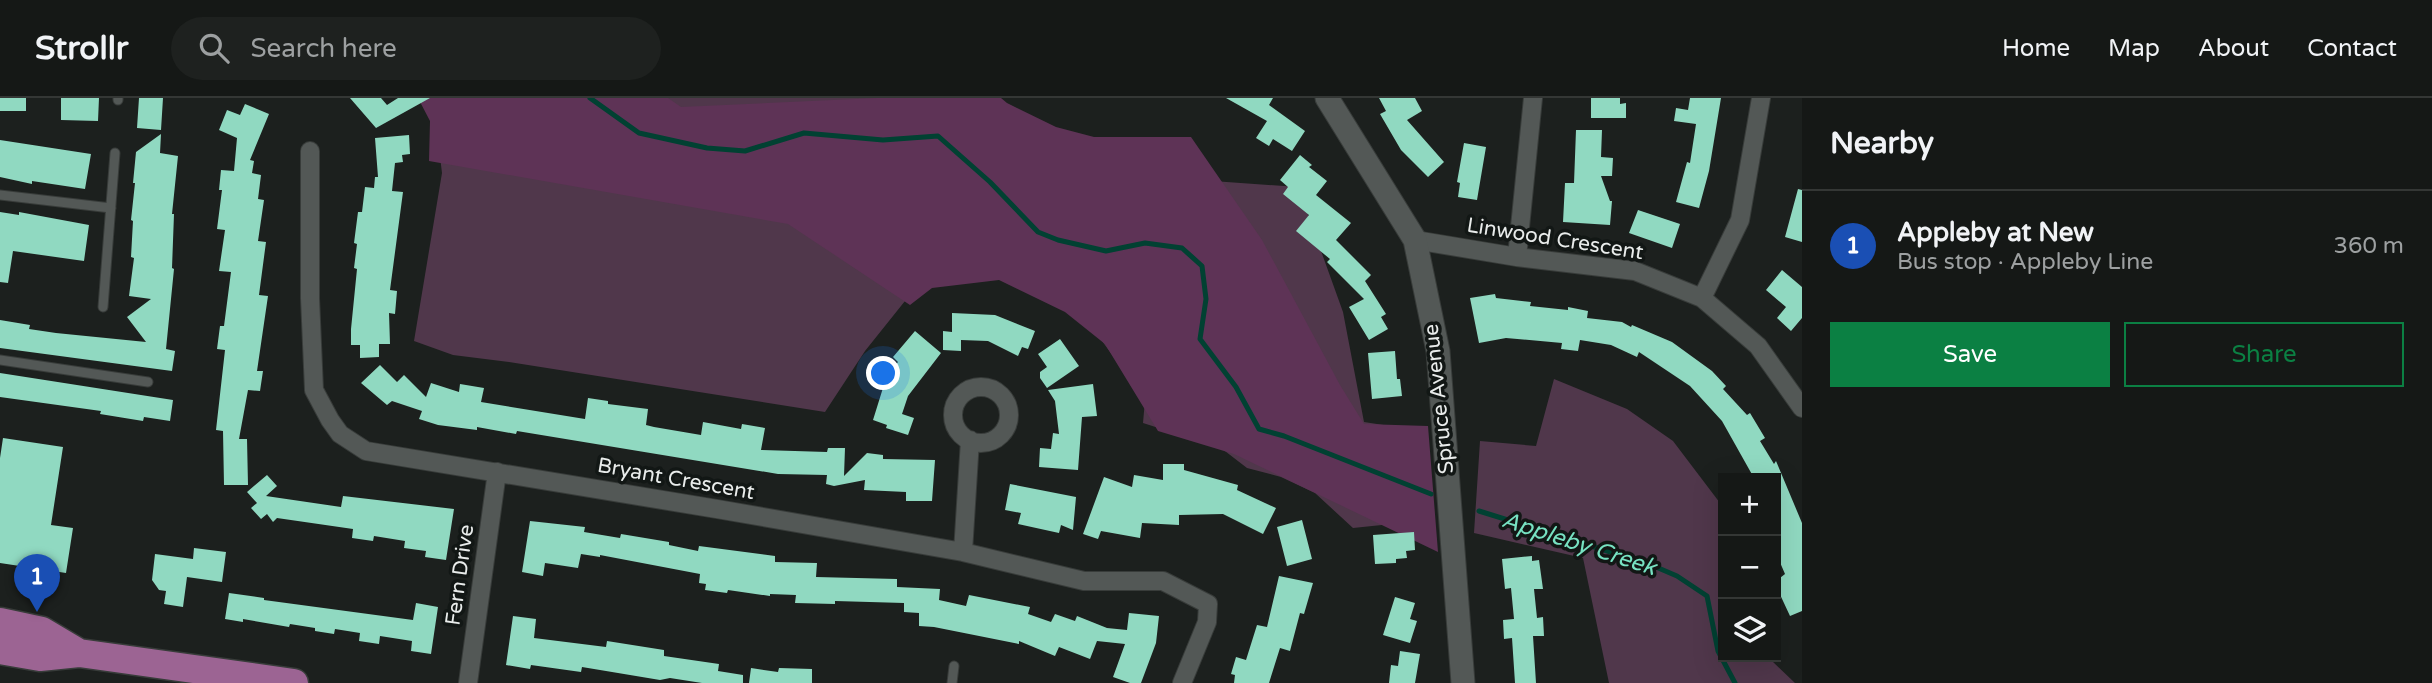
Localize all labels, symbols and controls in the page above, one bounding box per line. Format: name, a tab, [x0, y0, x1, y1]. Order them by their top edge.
search box	[171, 17, 661, 80]
text: Strollr	[35, 29, 129, 68]
icon: search	[195, 29, 233, 67]
text: Search here	[251, 33, 397, 64]
text: Home	[2002, 34, 2070, 63]
text: Map	[2108, 34, 2160, 63]
text: About	[2198, 34, 2269, 63]
text: Contact	[2307, 34, 2397, 63]
text: Nearby	[1830, 125, 1934, 162]
street label: Linwood Crescent	[1465, 213, 1645, 265]
text: Appleby at New	[1897, 217, 2094, 248]
text: 1	[1846, 232, 1860, 260]
text: 360 m	[2334, 232, 2404, 260]
text: Bus stop · Appleby Line	[1897, 248, 2153, 276]
button: Save	[1830, 322, 2110, 387]
button: Share	[2124, 322, 2404, 387]
street label: Spruce Avenue	[1419, 323, 1459, 475]
your location	[866, 356, 900, 390]
street label: Bryant Crescent	[595, 453, 757, 505]
map controls	[1718, 473, 1781, 662]
button: +	[1718, 473, 1781, 536]
water label: Appleby Creek	[1498, 506, 1661, 583]
street label: Fern Drive	[441, 523, 479, 627]
button: −	[1718, 536, 1781, 599]
pin: 1	[14, 554, 60, 612]
button: layers	[1718, 599, 1781, 662]

